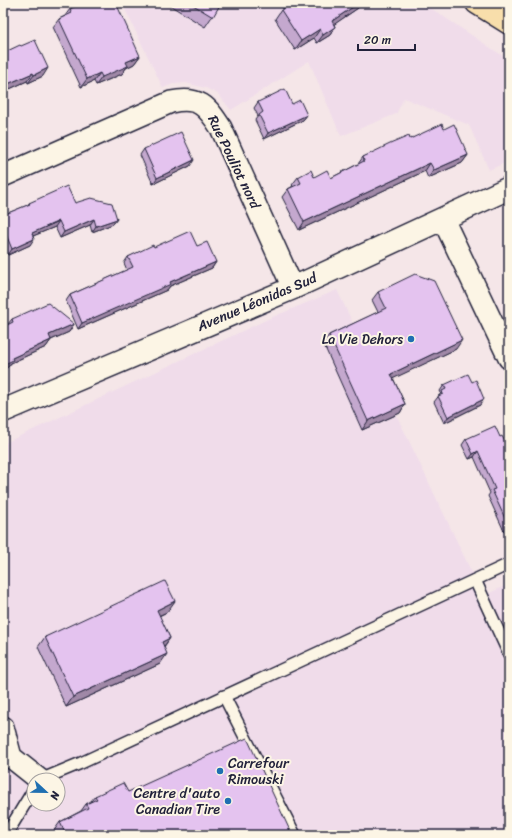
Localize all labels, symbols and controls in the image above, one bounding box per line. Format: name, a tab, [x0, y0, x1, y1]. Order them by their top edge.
scale bar	[358, 26, 415, 52]
text: 20 m	[364, 29, 391, 51]
street label: Rue Pouliot nord	[200, 111, 268, 215]
street label: Avenue Léonidas Sud	[192, 265, 322, 339]
place label: La Vie Dehors	[322, 327, 403, 352]
marker: La Vie Dehors	[406, 334, 416, 344]
place label: Carrefour Rimouski	[228, 751, 290, 792]
marker: Carrefour Rimouski	[215, 766, 225, 776]
north arrow	[26, 772, 66, 812]
place label: Centre d'auto Canadian Tire	[133, 781, 220, 822]
text: N	[44, 788, 65, 803]
marker: Centre d'auto Canadian Tire	[223, 796, 233, 806]

